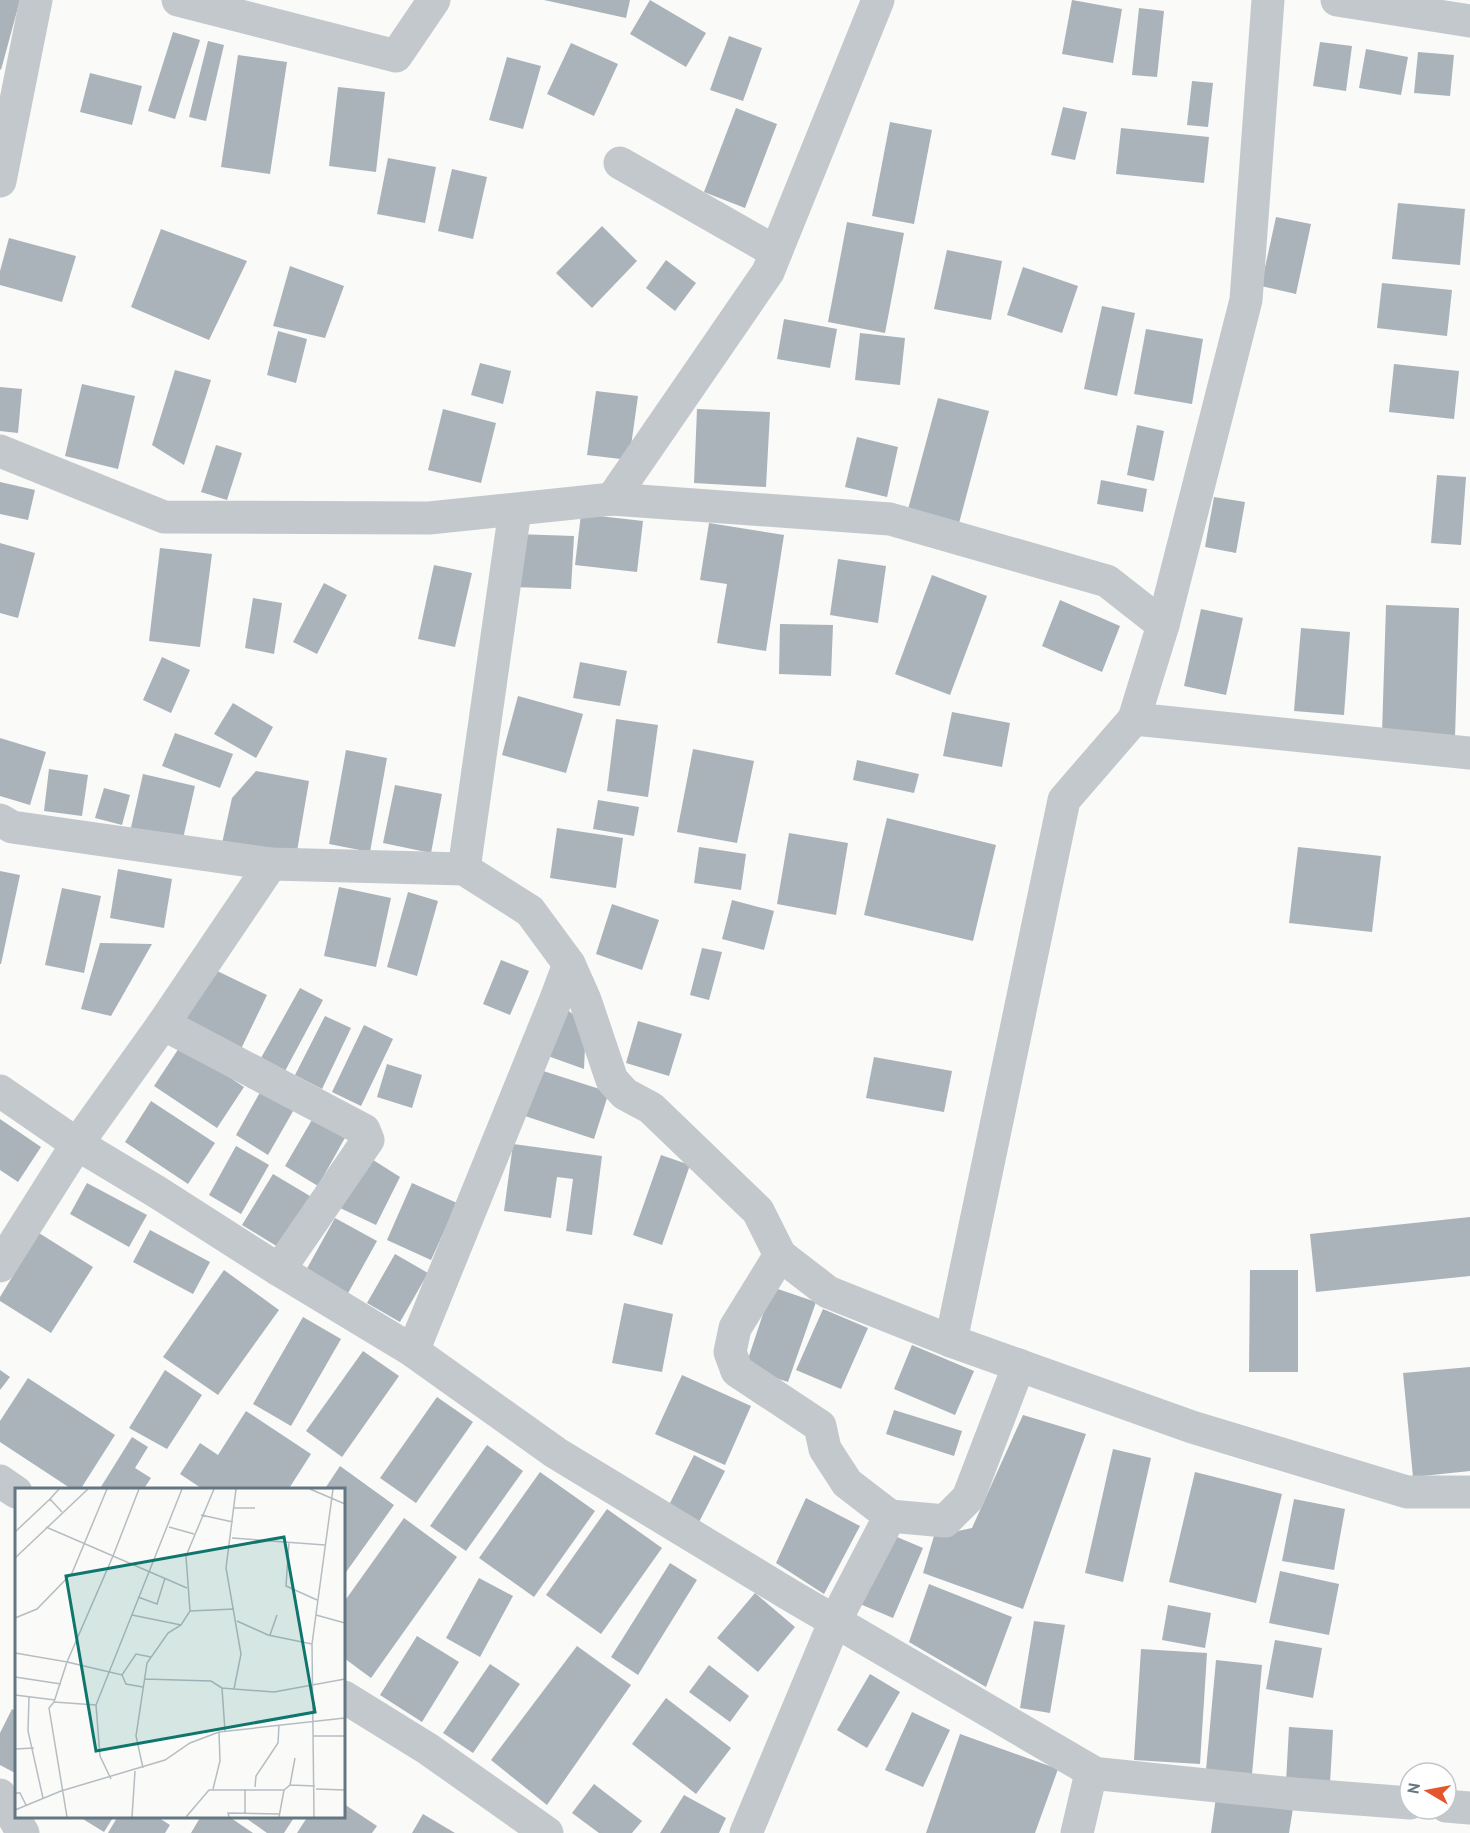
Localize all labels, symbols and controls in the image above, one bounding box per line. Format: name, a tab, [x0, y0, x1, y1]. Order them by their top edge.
inset map	[15, 1488, 345, 1818]
north arrow	[1398, 1761, 1458, 1821]
text: N	[1402, 1781, 1424, 1795]

